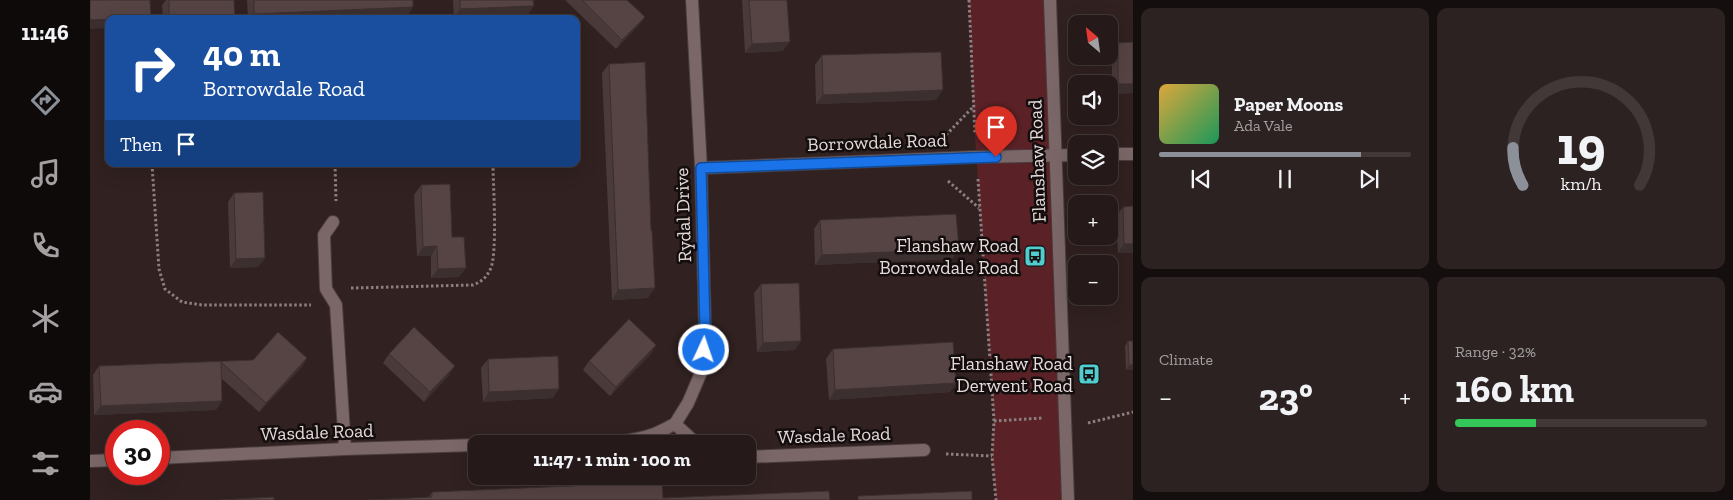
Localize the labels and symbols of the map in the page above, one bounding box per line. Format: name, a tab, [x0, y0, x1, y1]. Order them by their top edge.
north arrow	[1068, 15, 1118, 65]
street label: Flanshaw Road	[1023, 99, 1051, 223]
pin	[975, 106, 1017, 157]
street label: Borrowdale Road	[807, 128, 948, 156]
street label: Rydal Drive	[670, 167, 696, 263]
place label: Flanshaw Road Borrowdale Road	[879, 234, 1020, 279]
bus stop icon: Flanshaw Road Borrowdale Road	[1023, 244, 1047, 268]
position arrow	[677, 323, 729, 375]
place label: Flanshaw Road Derwent Road	[950, 352, 1074, 397]
bus stop icon: Flanshaw Road Derwent Road	[1077, 362, 1101, 386]
street label: Wasdale Road	[260, 419, 375, 445]
speed limit sign: 30	[105, 420, 170, 485]
street label: Wasdale Road	[777, 422, 892, 448]

